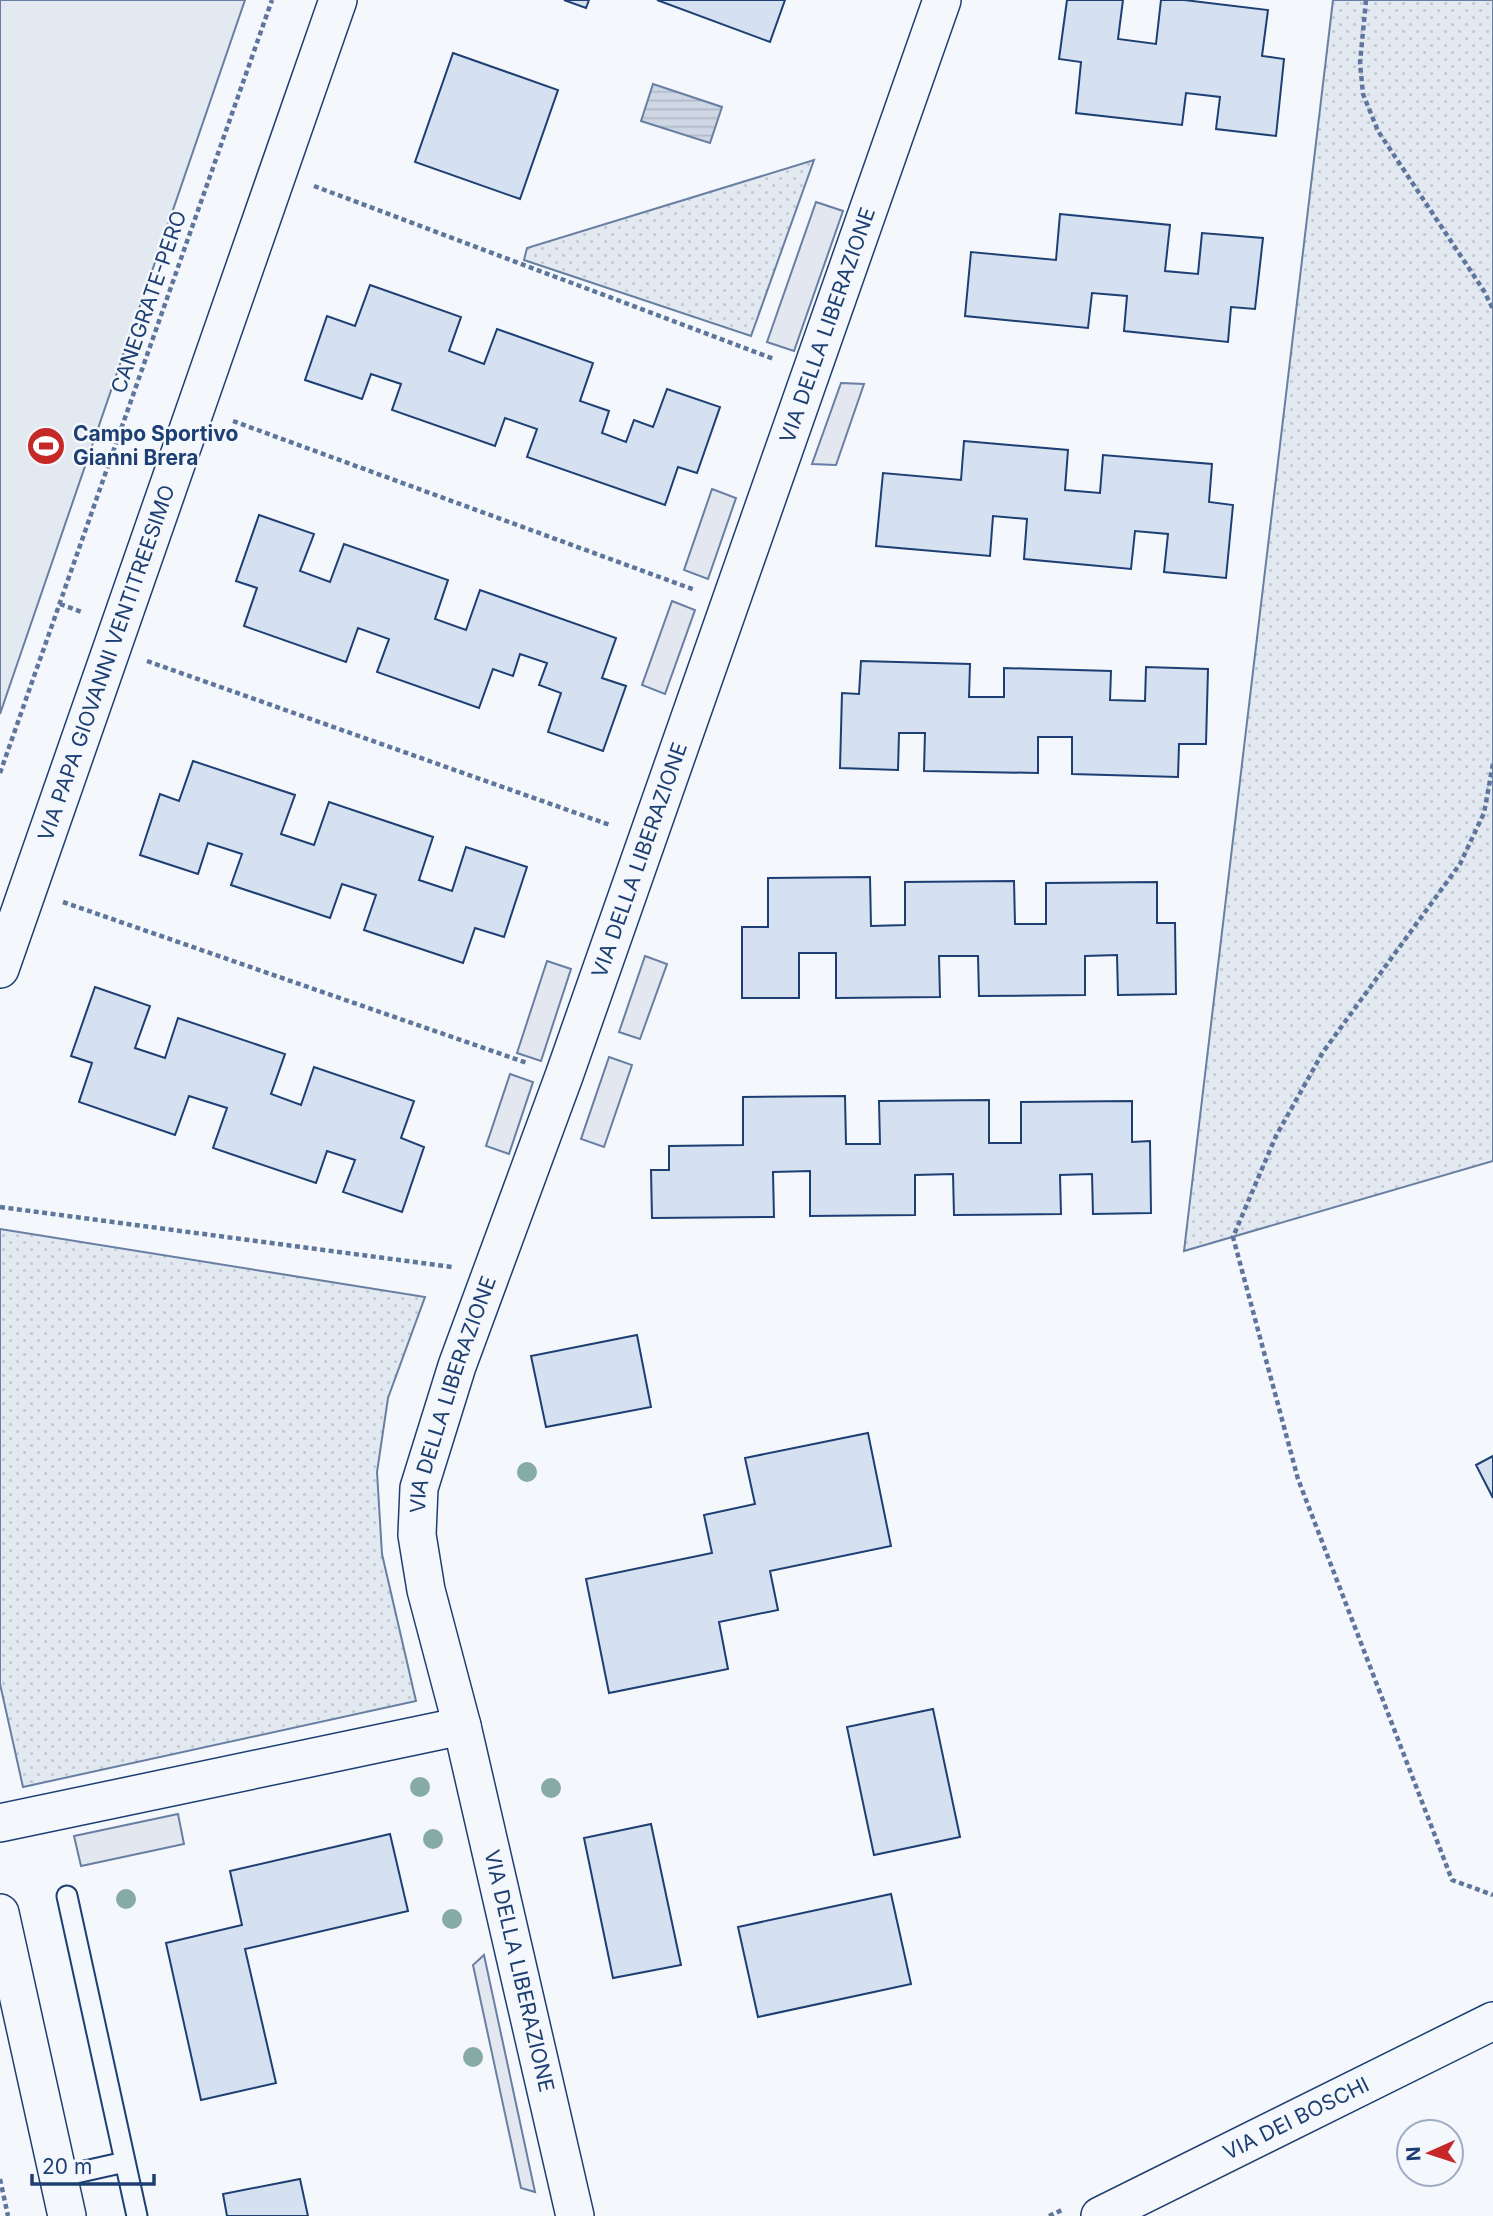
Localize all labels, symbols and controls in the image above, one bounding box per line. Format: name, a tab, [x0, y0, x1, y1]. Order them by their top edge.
street label: VIA DELLA LIBERAZIONE	[774, 204, 880, 446]
street label: CANEGRATE-PERO	[106, 207, 191, 396]
place label: Campo Sportivo Gianni Brera	[73, 421, 238, 470]
sports icon: Campo Sportivo Gianni Brera	[25, 425, 67, 467]
street label: VIA PAPA GIOVANNI VENTITREESIMO	[33, 482, 180, 844]
street label: VIA DELLA LIBERAZIONE	[587, 739, 692, 981]
street label: VIA DELLA LIBERAZIONE	[405, 1273, 501, 1514]
street label: VIA DELLA LIBERAZIONE	[479, 1847, 560, 2094]
street label: VIA DEI BOSCHI	[1219, 2072, 1373, 2165]
north arrow	[1395, 2118, 1465, 2188]
scale bar	[32, 2142, 154, 2186]
text: N	[1402, 2146, 1425, 2162]
text: 20 m	[42, 2154, 92, 2179]

